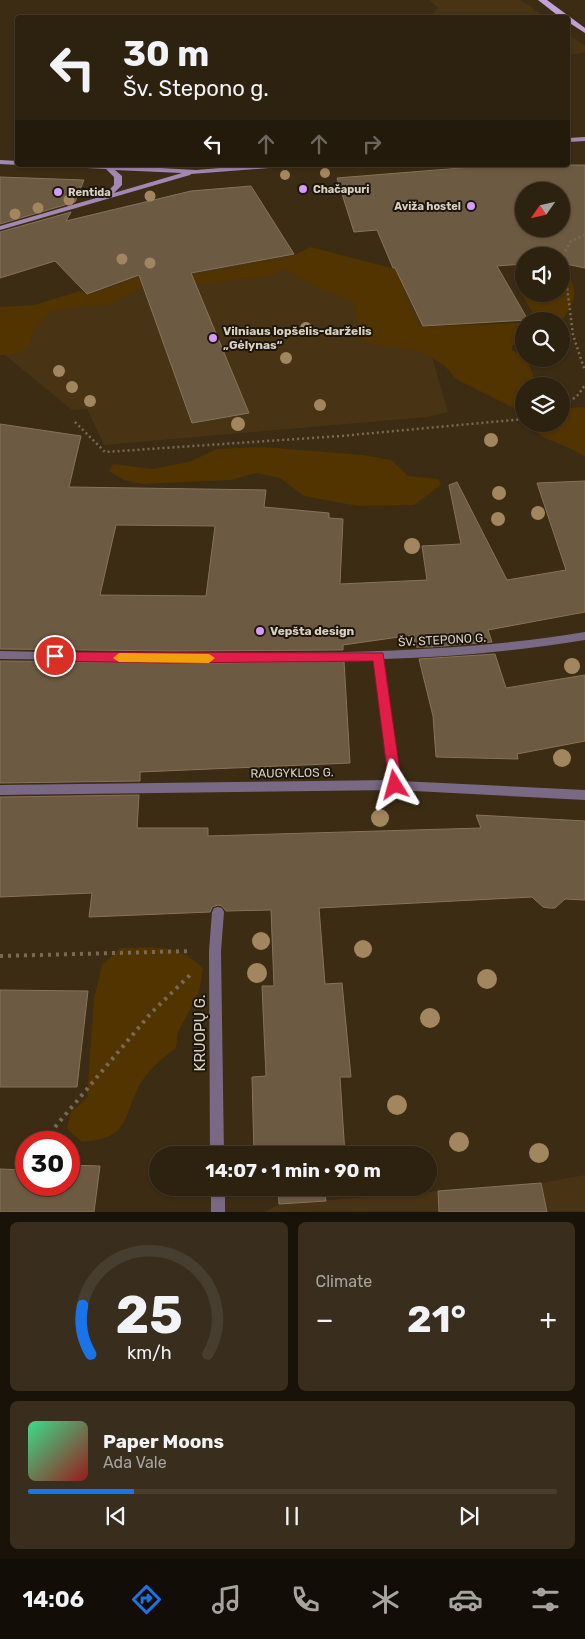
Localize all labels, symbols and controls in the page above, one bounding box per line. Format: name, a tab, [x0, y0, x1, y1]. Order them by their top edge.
text: 30 m	[123, 33, 209, 75]
icon: left	[40, 35, 105, 100]
text: Šv. Stepono g.	[123, 75, 269, 102]
icon: left	[199, 130, 227, 158]
icon: ahead	[252, 130, 280, 158]
icon: ahead	[305, 130, 333, 158]
icon: right	[358, 130, 386, 158]
north arrow	[515, 182, 570, 238]
map controls	[515, 182, 570, 432]
marker: Chačapuri	[297, 183, 309, 195]
place label: Chačapuri	[313, 183, 369, 196]
marker: Rentida	[52, 186, 64, 198]
place label: Rentida	[68, 186, 111, 199]
place label: Aviža hostel	[394, 200, 461, 213]
marker: Aviža hostel	[465, 200, 477, 212]
button: sound	[515, 247, 570, 302]
button: search	[515, 312, 570, 367]
place label: Vilniaus lopšelis-darželis „Gėlynas“	[223, 324, 372, 352]
marker: Vilniaus lopšelis-darželis „Gėlynas“	[207, 332, 219, 344]
button: layers	[515, 377, 570, 432]
place label: Vepšta design	[270, 624, 355, 638]
marker: Vepšta design	[254, 625, 266, 637]
street label: ŠV. STEPONO G.	[398, 631, 486, 649]
pin	[34, 635, 76, 677]
icon: arrive	[41, 642, 69, 670]
position arrow	[368, 758, 420, 810]
street label: RAUGYKLOS G.	[250, 765, 334, 781]
street label: KRUOPŲ G.	[191, 994, 209, 1072]
speed limit sign: 30	[15, 1131, 80, 1196]
text: 14:07 · 1 min · 90 m	[205, 1159, 381, 1182]
text: Climate	[316, 1272, 372, 1291]
text: 25	[115, 1284, 182, 1346]
text: 21°	[407, 1296, 466, 1342]
text: −	[316, 1303, 334, 1336]
text: +	[540, 1303, 557, 1336]
text: km/h	[126, 1342, 171, 1363]
text: Paper Moons	[103, 1430, 224, 1453]
text: Ada Vale	[103, 1453, 167, 1472]
icon: previous	[102, 1502, 130, 1530]
icon: pause	[278, 1502, 306, 1530]
icon: next	[455, 1502, 483, 1530]
icon: directions	[129, 1582, 164, 1617]
icon: music	[209, 1582, 244, 1617]
icon: phone	[288, 1582, 323, 1617]
icon: climate	[368, 1582, 403, 1617]
icon: car	[448, 1582, 483, 1617]
icon: filters	[528, 1582, 563, 1617]
text: 14:06	[22, 1586, 84, 1613]

